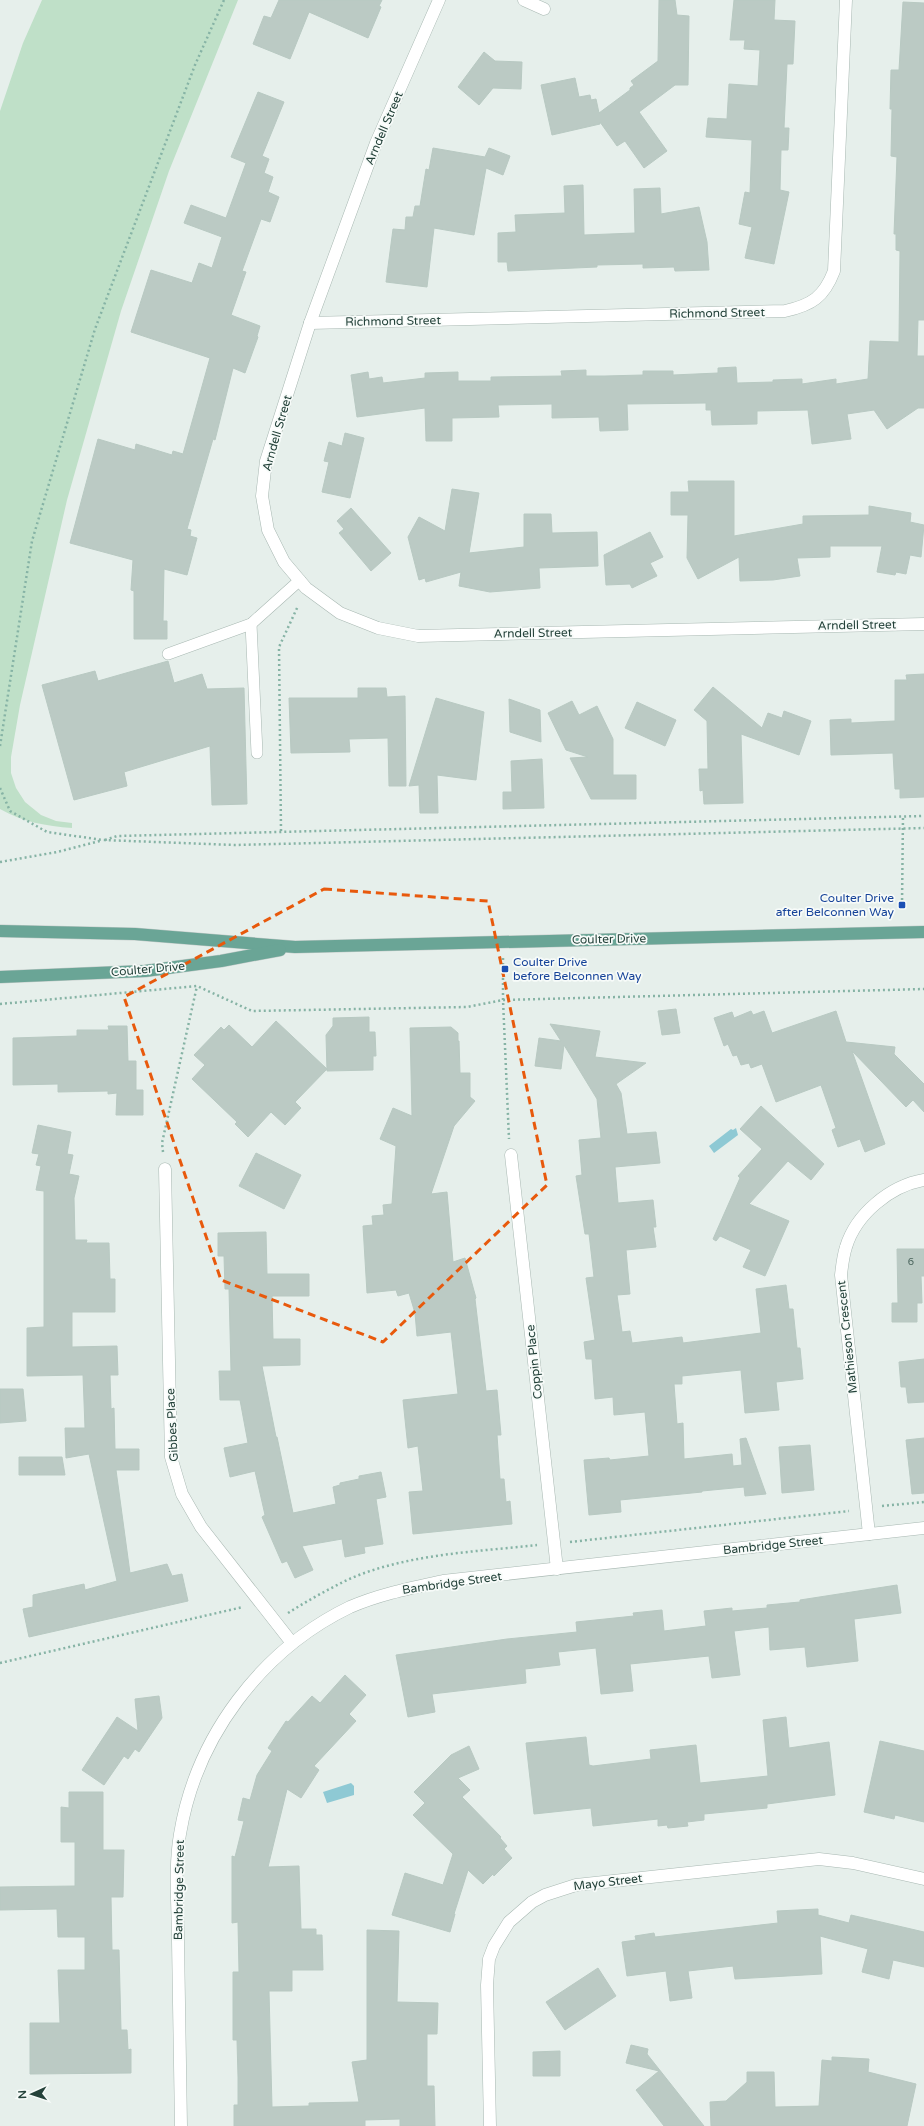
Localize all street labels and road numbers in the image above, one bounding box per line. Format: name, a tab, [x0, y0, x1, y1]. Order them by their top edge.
street label: Arndell Street	[362, 89, 406, 167]
street label: Richmond Street	[669, 305, 765, 321]
street label: Richmond Street	[345, 313, 441, 329]
street label: Arndell Street	[259, 393, 295, 473]
street label: Arndell Street	[818, 617, 897, 633]
street label: Arndell Street	[494, 625, 573, 641]
street label: Coulter Drive	[572, 931, 646, 947]
street label: Coulter Drive	[110, 959, 186, 979]
street label: Mathieson Crescent	[834, 1279, 860, 1394]
street label: Coppin Place	[523, 1324, 545, 1400]
street label: Gibbes Place	[163, 1388, 181, 1462]
street label: Bambridge Street	[722, 1533, 824, 1557]
street label: Bambridge Street	[401, 1569, 503, 1597]
street label: Bambridge Street	[171, 1839, 187, 1940]
street label: Mayo Street	[573, 1871, 644, 1893]

